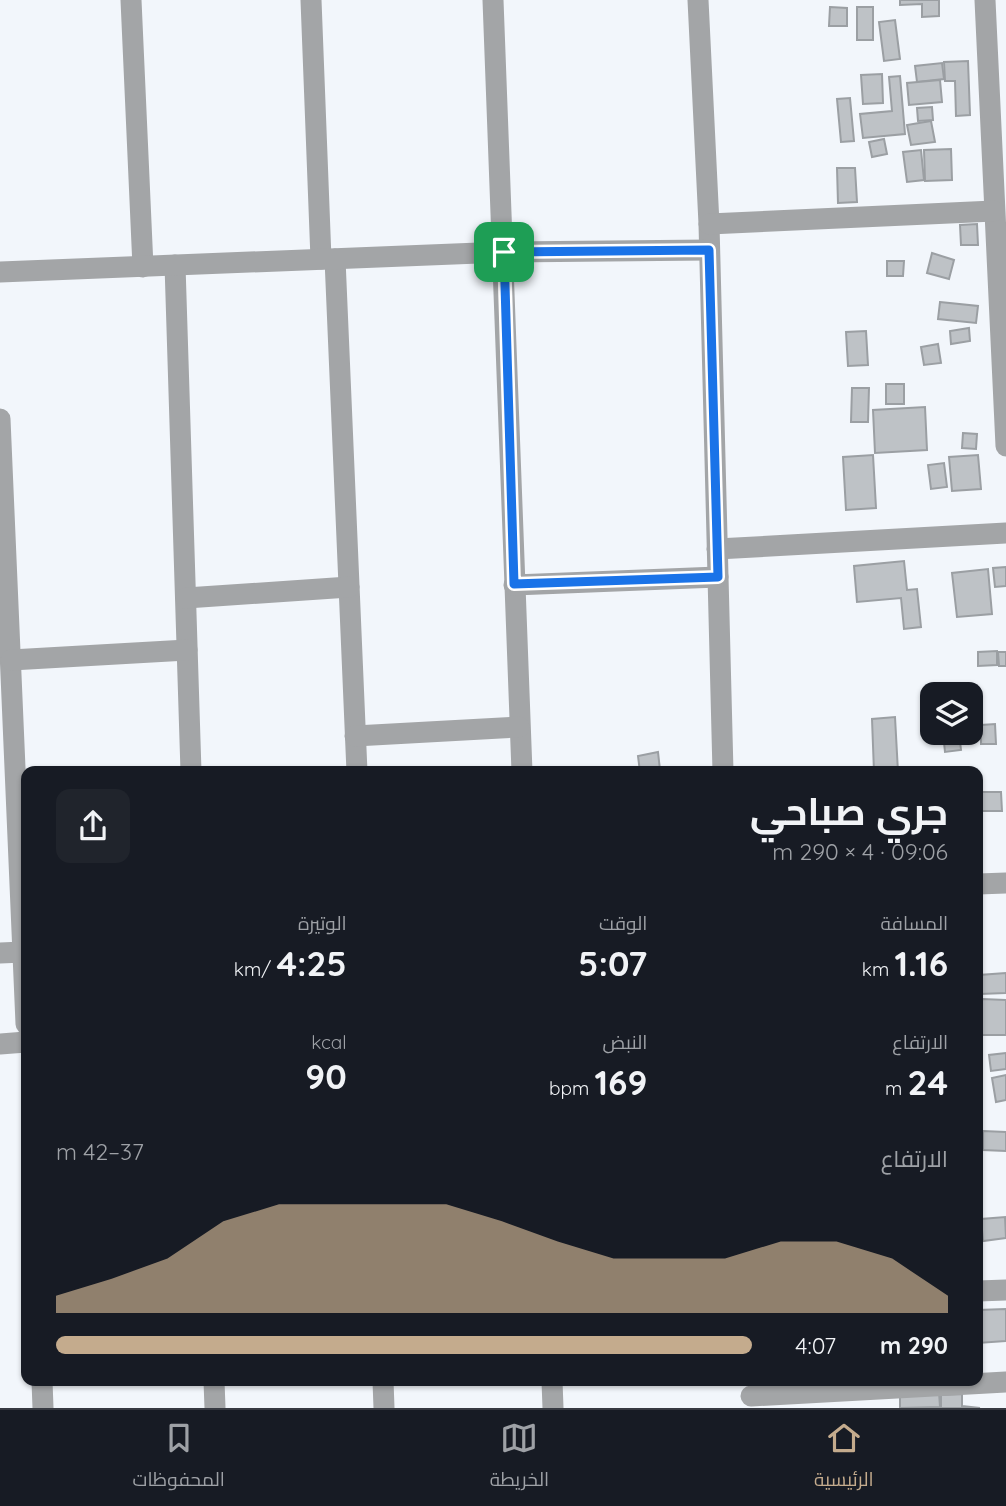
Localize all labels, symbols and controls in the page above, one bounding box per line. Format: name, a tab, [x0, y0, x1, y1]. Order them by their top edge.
pin	[474, 222, 534, 282]
icon: arrive	[485, 233, 523, 271]
map controls	[920, 682, 983, 745]
button: layers	[920, 682, 983, 745]
text: جري صباحي	[750, 787, 948, 835]
button: share	[56, 789, 130, 863]
text: 09:06 · 4 × 290 m	[772, 837, 948, 866]
text: الوتيرة	[298, 911, 347, 935]
text: الوقت	[599, 911, 647, 935]
text: المسافة	[880, 911, 948, 935]
text: 4:25	[276, 941, 347, 985]
text: 5:07	[578, 941, 647, 985]
text: 1.16	[894, 941, 948, 985]
text: /km	[234, 957, 276, 981]
text: km	[862, 957, 894, 981]
text: kcal	[311, 1030, 347, 1054]
text: النبض	[603, 1030, 647, 1054]
text: الارتفاع	[892, 1030, 948, 1054]
text: 90	[305, 1054, 347, 1098]
text: 169	[594, 1060, 647, 1104]
text: 24	[908, 1060, 948, 1104]
text: bpm	[549, 1076, 594, 1100]
text: m	[885, 1076, 908, 1100]
text: 37–42 m	[56, 1137, 144, 1166]
text: الارتفاع	[881, 1144, 948, 1173]
text: 4:07	[795, 1331, 836, 1360]
text: 290 m	[880, 1331, 948, 1360]
tab: المحفوظات	[132, 1419, 225, 1497]
tab: الخريطة	[490, 1419, 549, 1497]
tab: الرئيسية	[814, 1419, 874, 1497]

